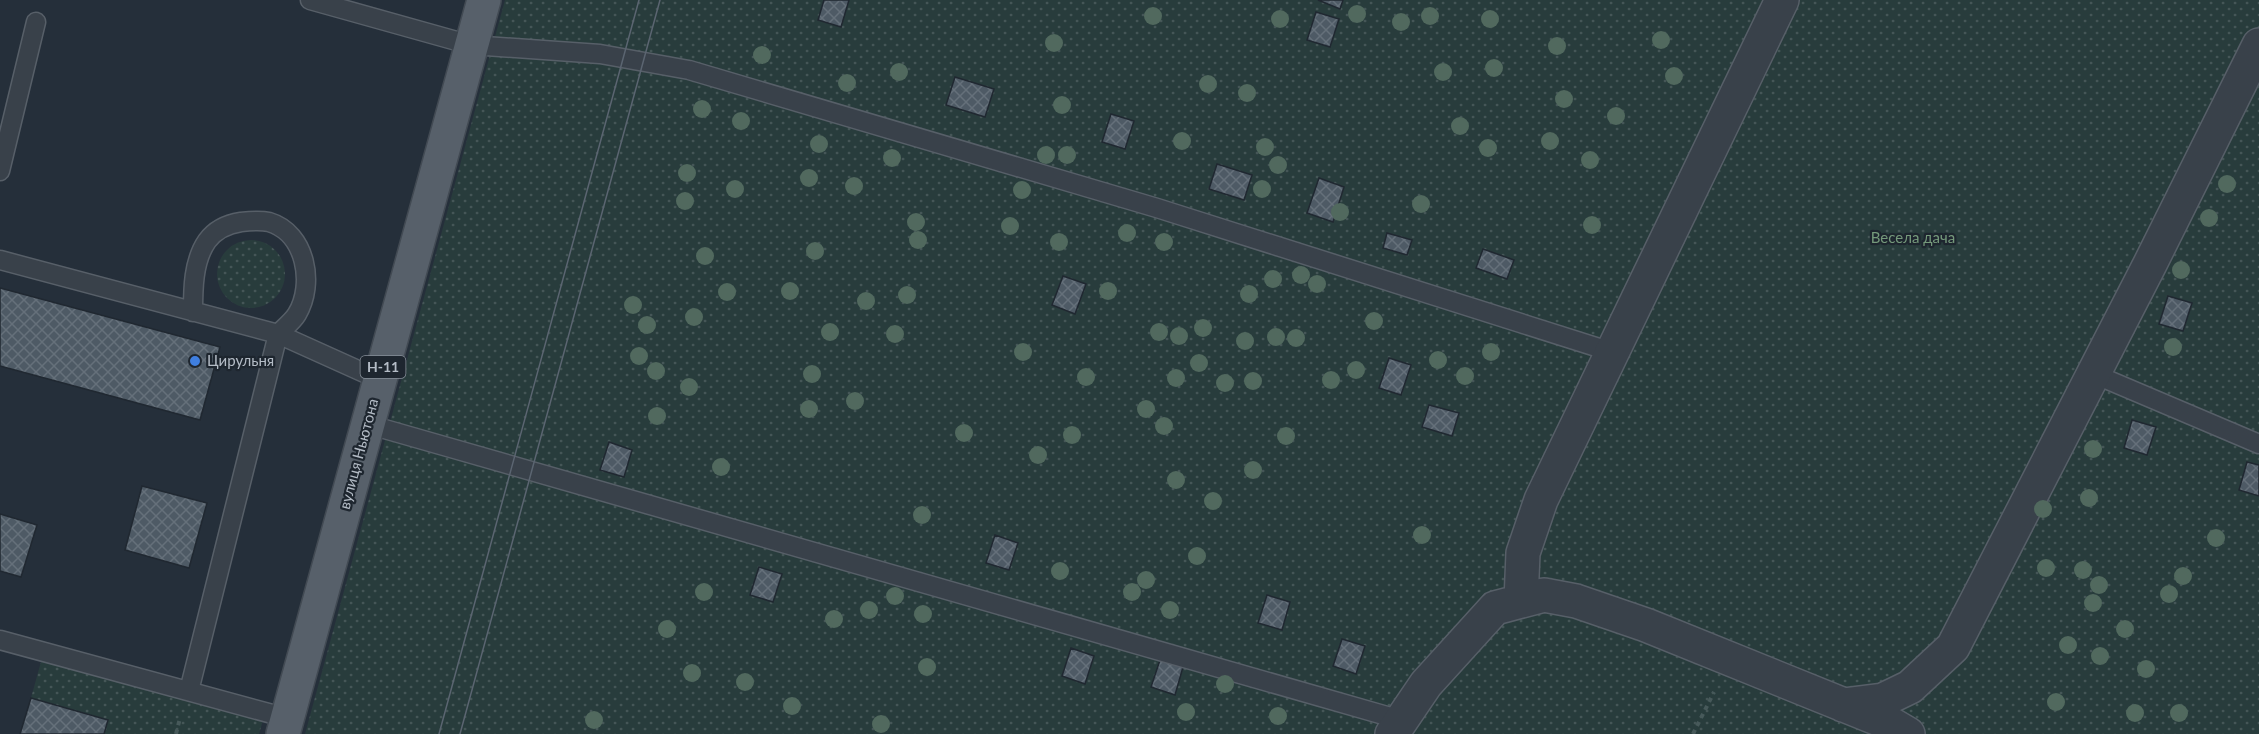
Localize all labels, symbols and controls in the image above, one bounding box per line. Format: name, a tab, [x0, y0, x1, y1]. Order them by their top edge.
park label: Весела дача	[1871, 228, 1955, 246]
place label: Цирульня	[207, 351, 274, 369]
marker: Цирульня	[188, 354, 202, 368]
road number: Н-11	[360, 356, 406, 378]
street label: вулиця Ньютона	[335, 397, 381, 511]

